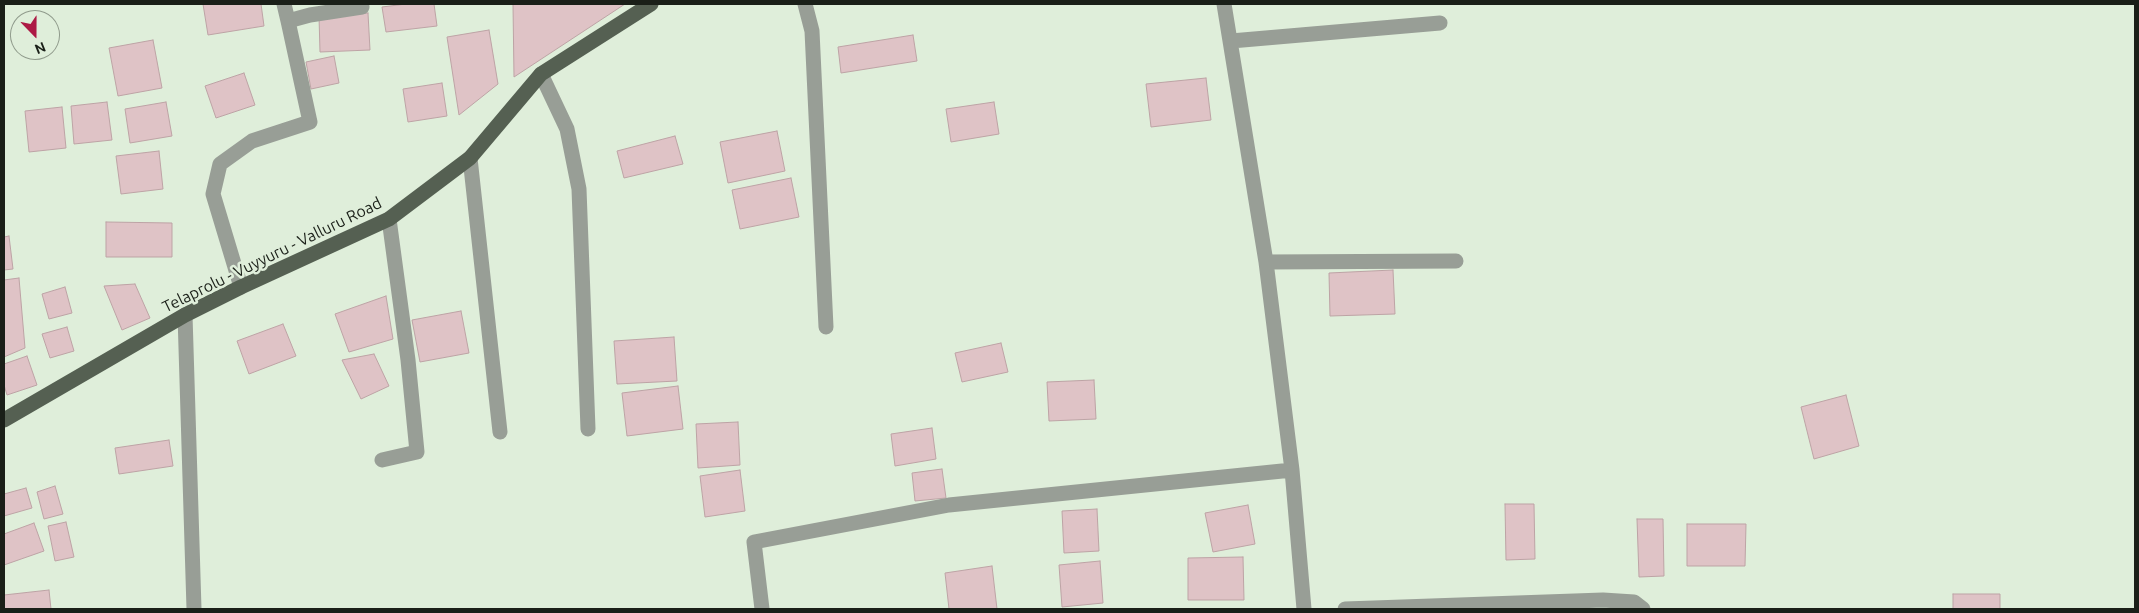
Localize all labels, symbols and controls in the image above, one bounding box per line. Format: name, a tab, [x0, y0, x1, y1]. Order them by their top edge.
north arrow	[10, 10, 60, 60]
text: N	[32, 39, 48, 57]
street label: Telaprolu - Vuyyuru - Valluru Road	[159, 193, 385, 317]

